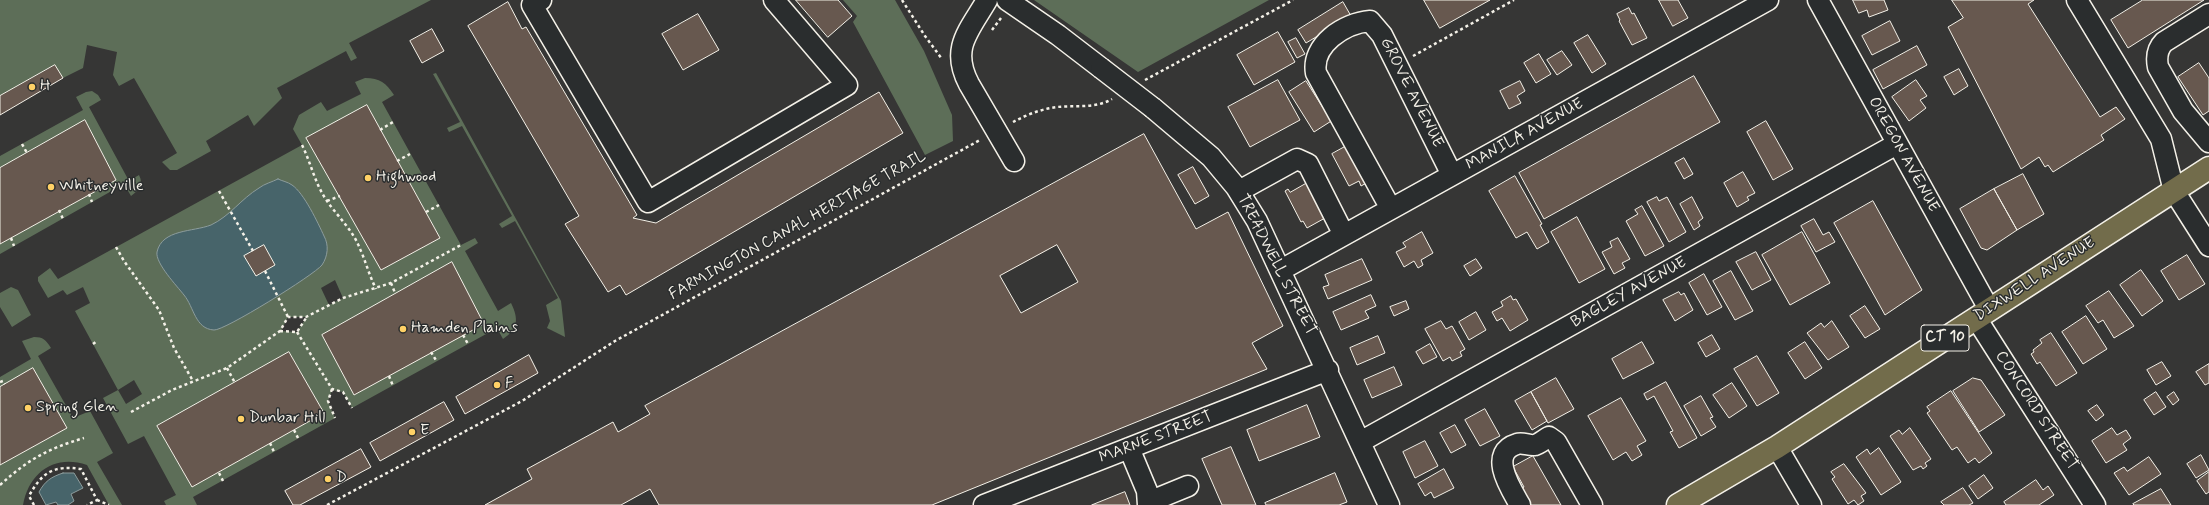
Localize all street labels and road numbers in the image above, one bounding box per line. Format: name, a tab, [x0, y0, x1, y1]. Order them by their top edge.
street label: GROVE AVENUE	[1375, 35, 1447, 151]
street label: OREGON AVENUE	[1863, 94, 1943, 216]
street label: MANILA AVENUE	[1463, 95, 1587, 175]
street label: FARMINGTON CANAL HERITAGE TRAIL	[666, 147, 930, 305]
street label: TREADWELL STREET	[1232, 191, 1320, 339]
street label: DIXWELL AVENUE	[1971, 234, 2099, 326]
street label: BAGLEY AVENUE	[1568, 253, 1690, 333]
road number: CT 10	[1921, 325, 1969, 351]
street label: CONCORD STREET	[1990, 348, 2082, 474]
street label: MARNE STREET	[1097, 408, 1215, 468]

